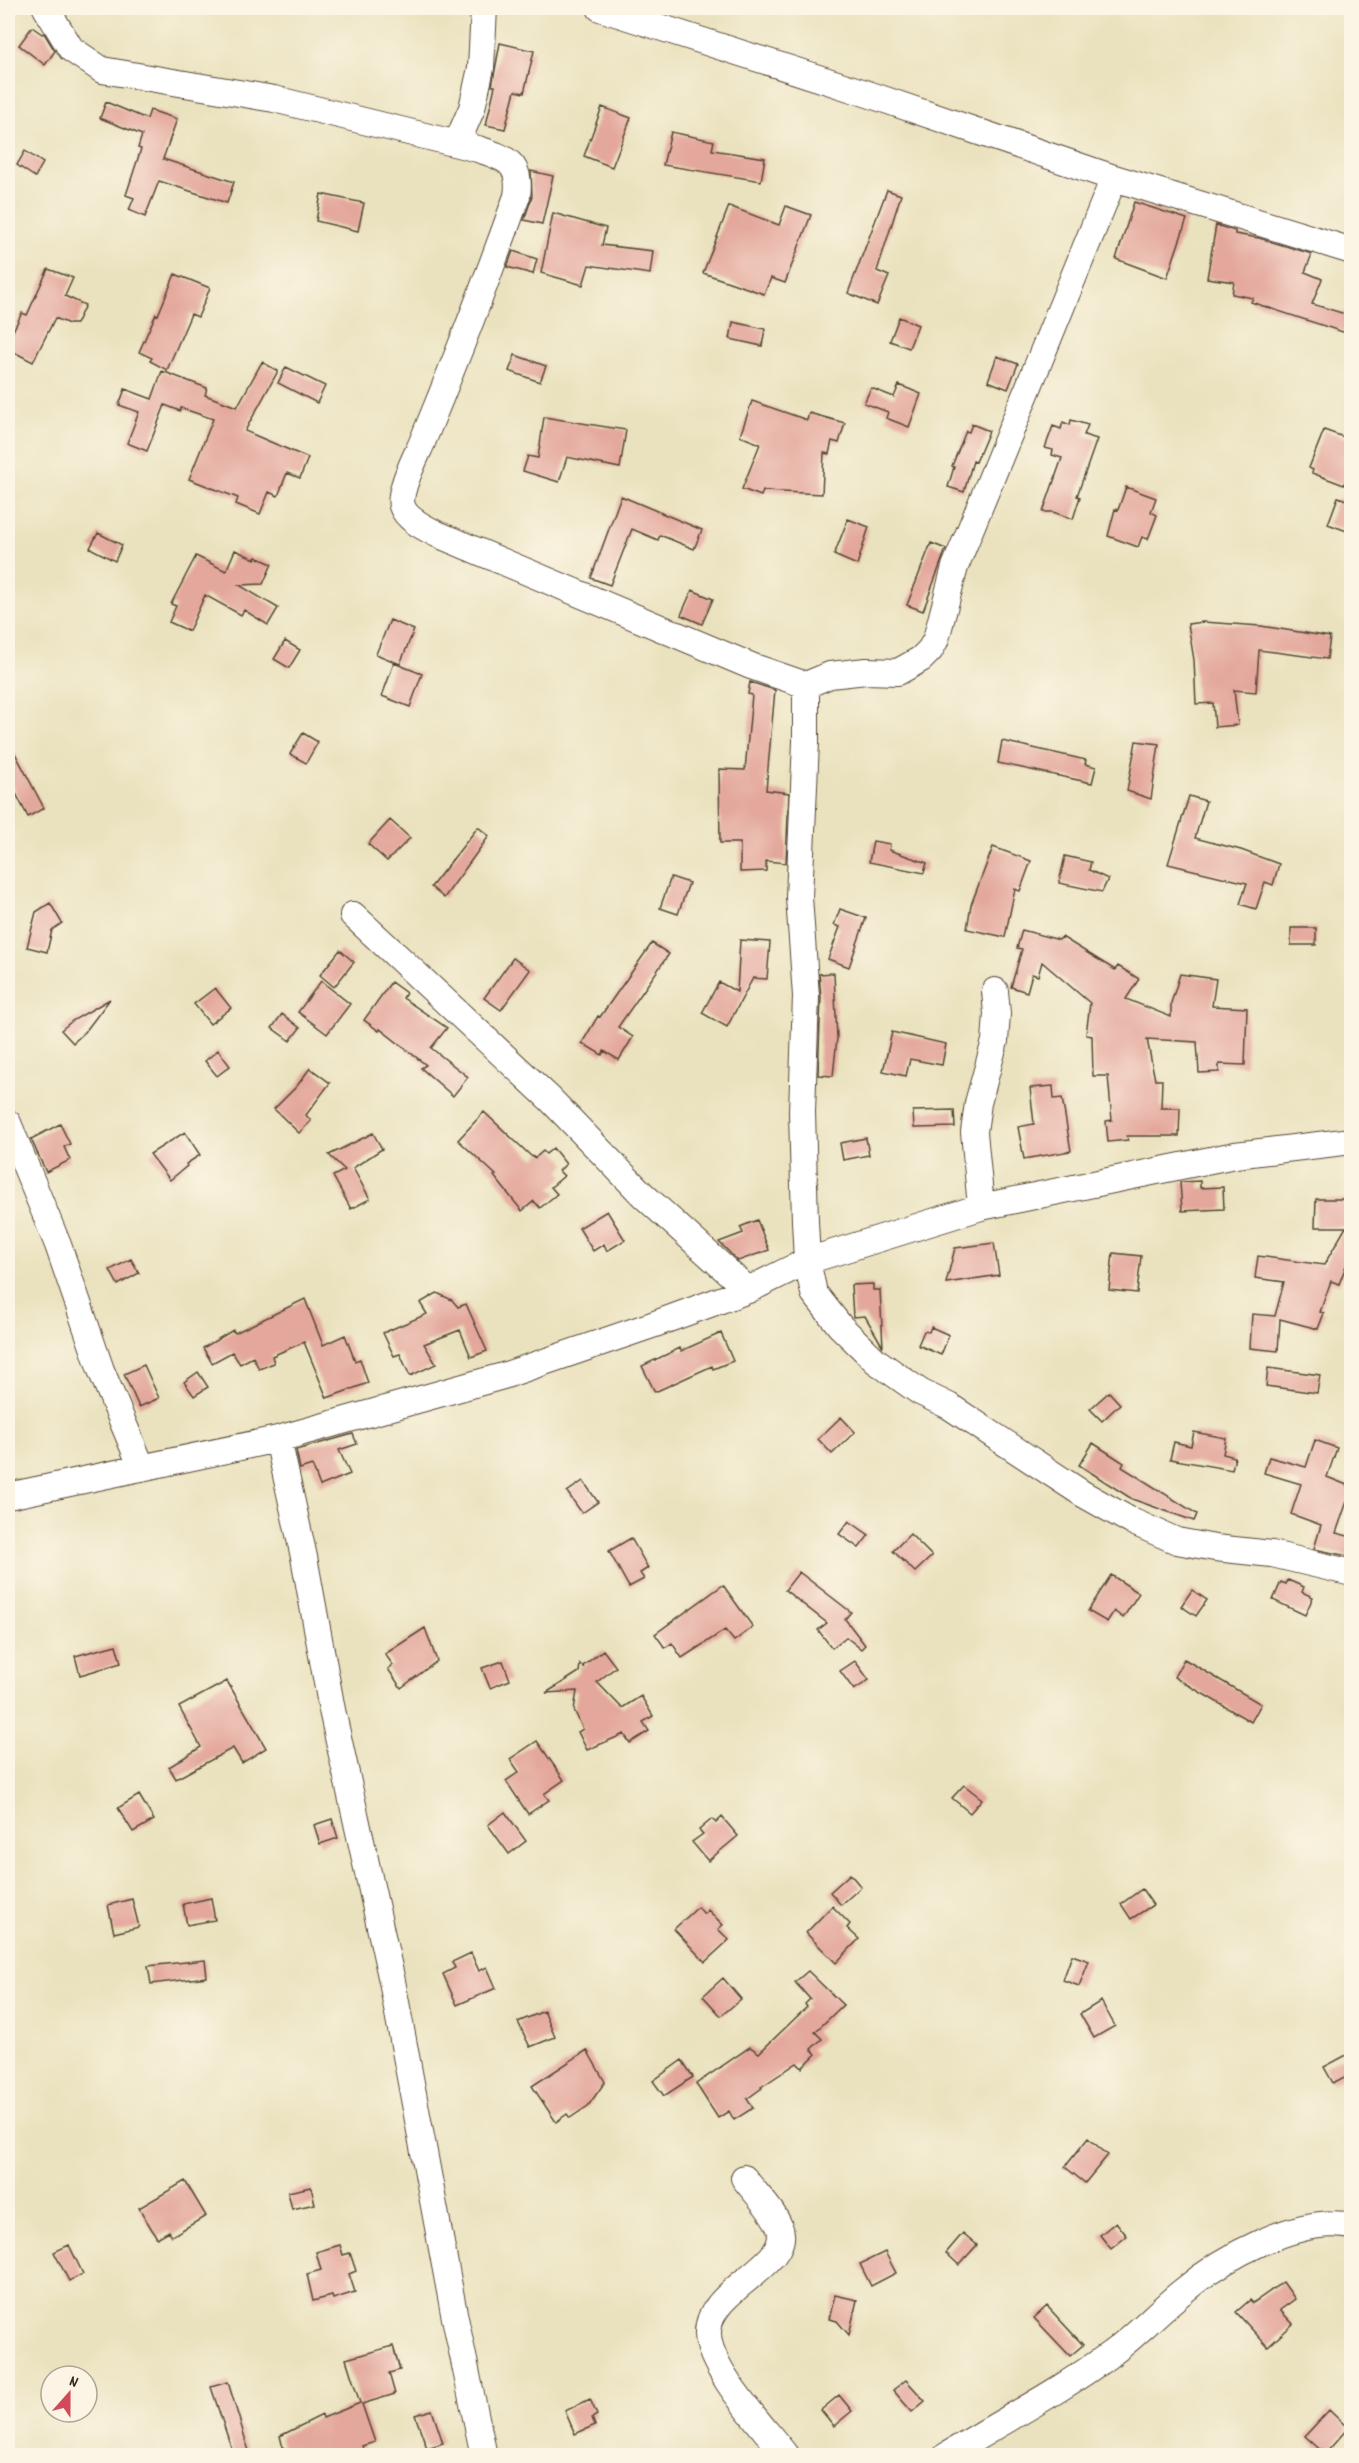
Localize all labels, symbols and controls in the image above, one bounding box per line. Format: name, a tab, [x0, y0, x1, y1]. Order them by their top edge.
north arrow	[39, 2364, 99, 2424]
text: N	[66, 2370, 81, 2395]

